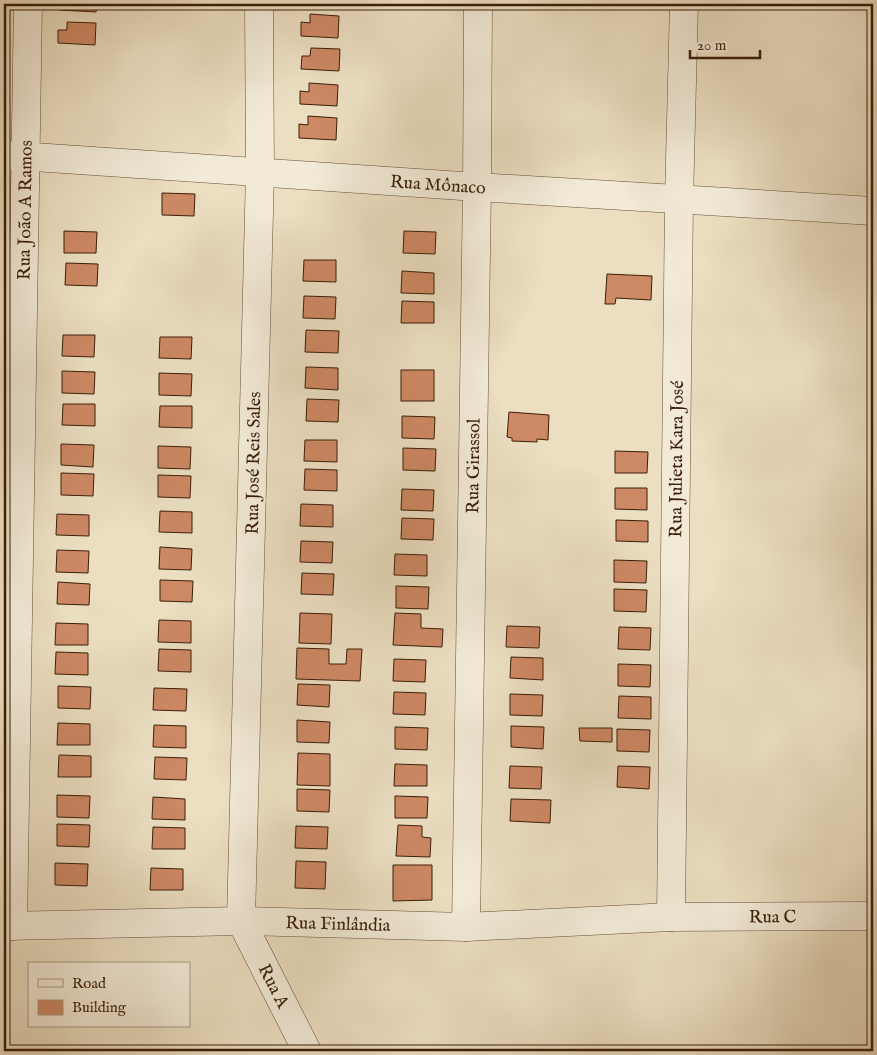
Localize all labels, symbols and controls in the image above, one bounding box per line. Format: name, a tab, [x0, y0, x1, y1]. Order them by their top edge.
scale bar	[690, 28, 760, 60]
text: 20 m	[697, 36, 727, 55]
street label: Rua João A Ramos	[14, 140, 39, 280]
street label: Rua Mônaco	[389, 171, 487, 201]
street label: Rua Julieta Kara José	[665, 380, 690, 538]
street label: Rua José Reis Sales	[242, 391, 267, 535]
street label: Rua Girassol	[462, 418, 487, 514]
street label: Rua C	[749, 906, 797, 930]
street label: Rua Finlândia	[285, 912, 391, 938]
street label: Rua A	[252, 960, 294, 1013]
legend	[28, 962, 190, 1028]
text: Road	[72, 974, 107, 993]
text: Building	[72, 998, 127, 1017]

